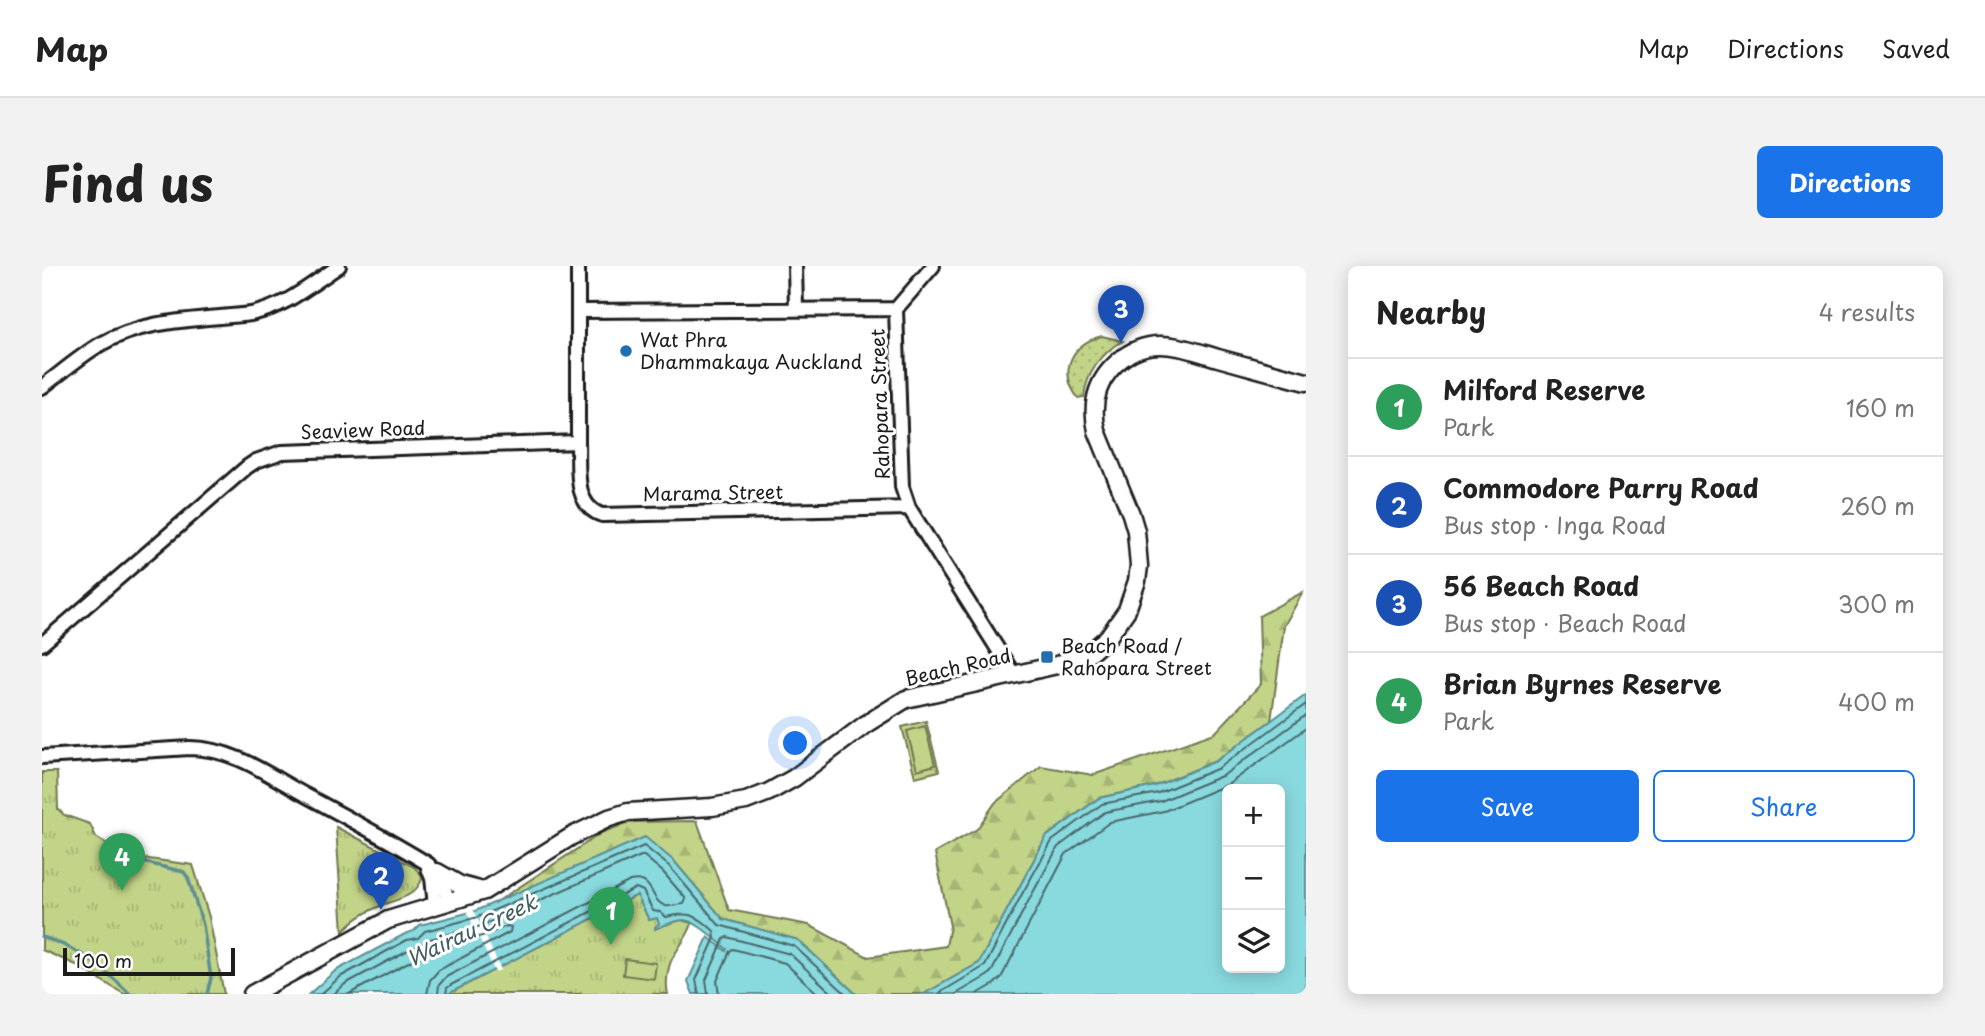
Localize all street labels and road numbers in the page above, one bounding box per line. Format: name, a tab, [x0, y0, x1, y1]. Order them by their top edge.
street label: Rahopara Street	[862, 328, 896, 480]
street label: Seaview Road	[300, 413, 426, 445]
street label: Marama Street	[643, 477, 784, 507]
street label: Beach Road	[902, 640, 1013, 692]

